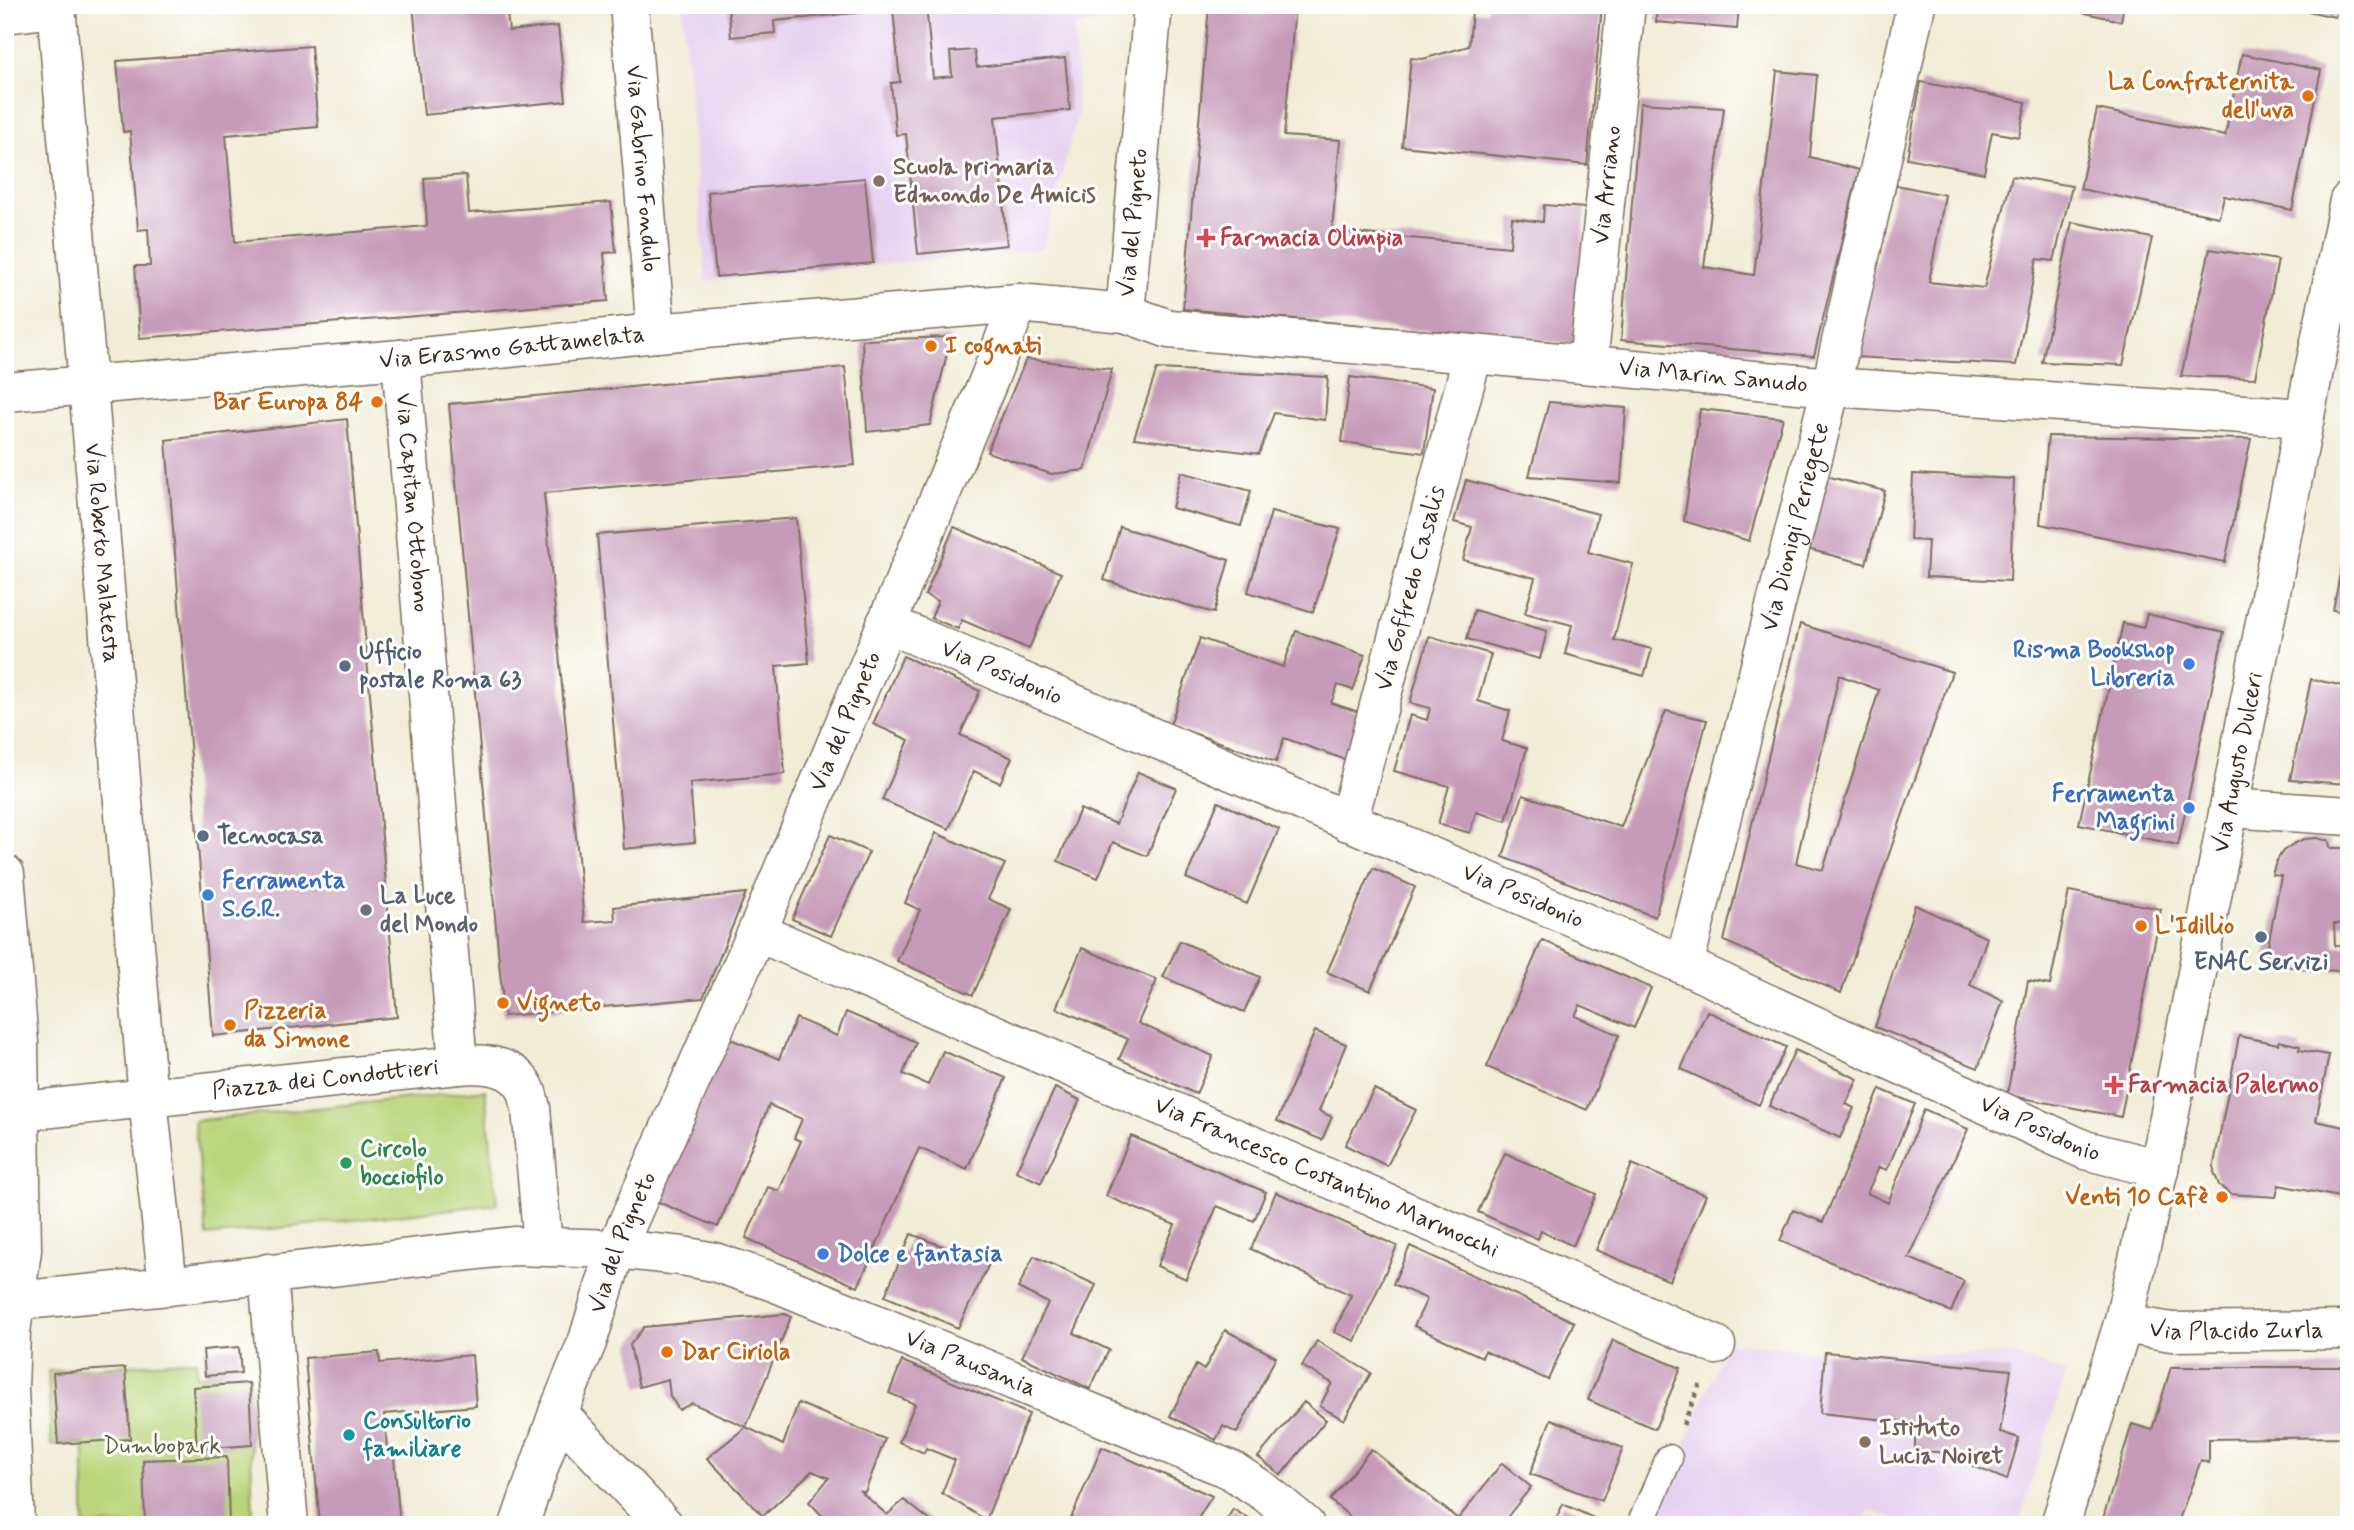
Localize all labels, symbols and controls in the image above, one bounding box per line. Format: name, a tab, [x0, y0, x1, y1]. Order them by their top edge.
street label: Via Gabrino Fondulo	[618, 64, 666, 273]
place label: La Confraternita dell'uva	[2108, 67, 2295, 126]
marker: La Confraternita dell'uva	[2300, 88, 2316, 104]
street label: Via Arriano	[1585, 124, 1629, 246]
street label: Via del Pigneto	[1111, 147, 1155, 298]
place label: Scuola primaria Edmondo De Amicis	[893, 152, 1096, 211]
marker: Scuola primaria Edmondo De Amicis	[871, 173, 887, 189]
place label: Farmacia Olimpia	[1220, 223, 1404, 254]
marker: Farmacia Olimpia	[1198, 230, 1214, 246]
street label: Via Erasmo Gattamelata	[378, 319, 646, 376]
place label: I cognati	[945, 331, 1042, 365]
marker: I cognati	[923, 338, 939, 354]
street label: Via Marin Sanudo	[1617, 352, 1809, 400]
place label: Bar Europa 84	[213, 387, 363, 418]
street label: Via Capitan Ottobono	[388, 392, 437, 614]
marker: Bar Europa 84	[369, 394, 385, 410]
street label: Via Dionigi Periegete	[1754, 419, 1837, 635]
street label: Via Roberto Malatesta	[77, 442, 127, 664]
street label: Via Goffredo Casalis	[1368, 482, 1453, 694]
street label: Via Posidonio	[936, 633, 1067, 712]
place label: Risma Bookshop Libreria	[2013, 635, 2175, 694]
place label: Ufficio postale Roma 63	[359, 637, 521, 696]
street label: Via del Pigneto	[802, 647, 889, 796]
marker: Risma Bookshop Libreria	[2181, 656, 2197, 672]
marker: Ufficio postale Roma 63	[337, 658, 353, 674]
street label: Via Augusto Dulceri	[2205, 669, 2271, 855]
place label: Ferramenta Magrini	[2052, 779, 2175, 841]
marker: Ferramenta Magrini	[2181, 800, 2197, 816]
place label: Tecnocasa	[217, 821, 324, 852]
marker: Tecnocasa	[195, 828, 211, 844]
street label: Via Posidonio	[1457, 856, 1588, 936]
place label: Ferramenta S.G.R.	[222, 866, 345, 925]
place label: La Luce del Mondo	[380, 881, 478, 940]
marker: Ferramenta S.G.R.	[200, 887, 216, 903]
marker: La Luce del Mondo	[358, 902, 374, 918]
place label: L'Idillio	[2155, 911, 2234, 942]
marker: L'Idillio	[2133, 918, 2149, 934]
marker: ENAC Servizi	[2253, 929, 2269, 945]
place label: ENAC Servizi	[2194, 947, 2328, 978]
place label: Vigneto	[517, 988, 601, 1022]
marker: Vigneto	[495, 995, 511, 1011]
place label: Pizzeria da Simone	[244, 996, 350, 1055]
marker: Pizzeria da Simone	[222, 1017, 238, 1033]
street label: Piazza dei Condottieri	[210, 1052, 440, 1106]
place label: Farmacia Palermo	[2128, 1070, 2319, 1101]
marker: Farmacia Palermo	[2106, 1077, 2122, 1093]
street label: Via Posidonio	[1975, 1088, 2103, 1169]
street label: Via Francesco Costantino Marmocchi	[1149, 1089, 1504, 1265]
place label: Circolo bocciofilo	[360, 1134, 444, 1193]
marker: Circolo bocciofilo	[338, 1155, 354, 1171]
street label: Via del Pigneto	[582, 1167, 664, 1317]
place label: Venti 10 Cafè	[2065, 1182, 2208, 1213]
marker: Venti 10 Cafè	[2214, 1189, 2230, 1205]
place label: Dolce e fantasia	[837, 1239, 1003, 1270]
marker: Dolce e fantasia	[815, 1246, 831, 1262]
street label: Via Placido Zurla	[2147, 1313, 2324, 1348]
street label: Via Pausania	[900, 1322, 1041, 1404]
place label: Dar Ciriola	[681, 1337, 791, 1368]
marker: Dar Ciriola	[659, 1344, 675, 1360]
place label: Consultorio familiare	[362, 1406, 471, 1465]
place label: Istituto Lucia Noiret	[1879, 1413, 2004, 1472]
marker: Consultorio familiare	[341, 1427, 357, 1443]
park label: Dumbopark	[103, 1431, 221, 1462]
marker: Istituto Lucia Noiret	[1857, 1434, 1873, 1450]

